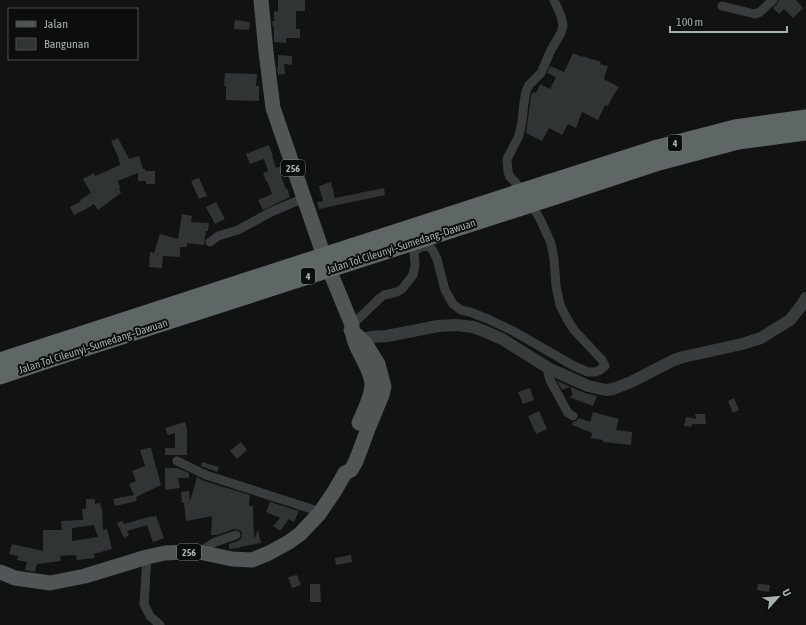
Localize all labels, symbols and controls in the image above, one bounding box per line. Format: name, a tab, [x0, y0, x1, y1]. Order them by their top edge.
legend	[8, 8, 138, 60]
scale bar	[670, 8, 787, 34]
text: 100 m	[676, 15, 703, 29]
text: Jalan	[44, 17, 68, 31]
text: Bangunan	[44, 37, 89, 51]
road number: 4	[668, 135, 682, 151]
road number: 256	[281, 160, 305, 176]
street label: Jalan Tol Cileunyi–Sumedang–Dawuan	[325, 216, 477, 276]
road number: 4	[301, 268, 315, 284]
street label: Jalan Tol Cileunyi–Sumedang–Dawuan	[17, 316, 169, 376]
road number: 256	[177, 544, 201, 560]
north arrow	[758, 577, 798, 617]
text: U	[780, 587, 794, 598]

